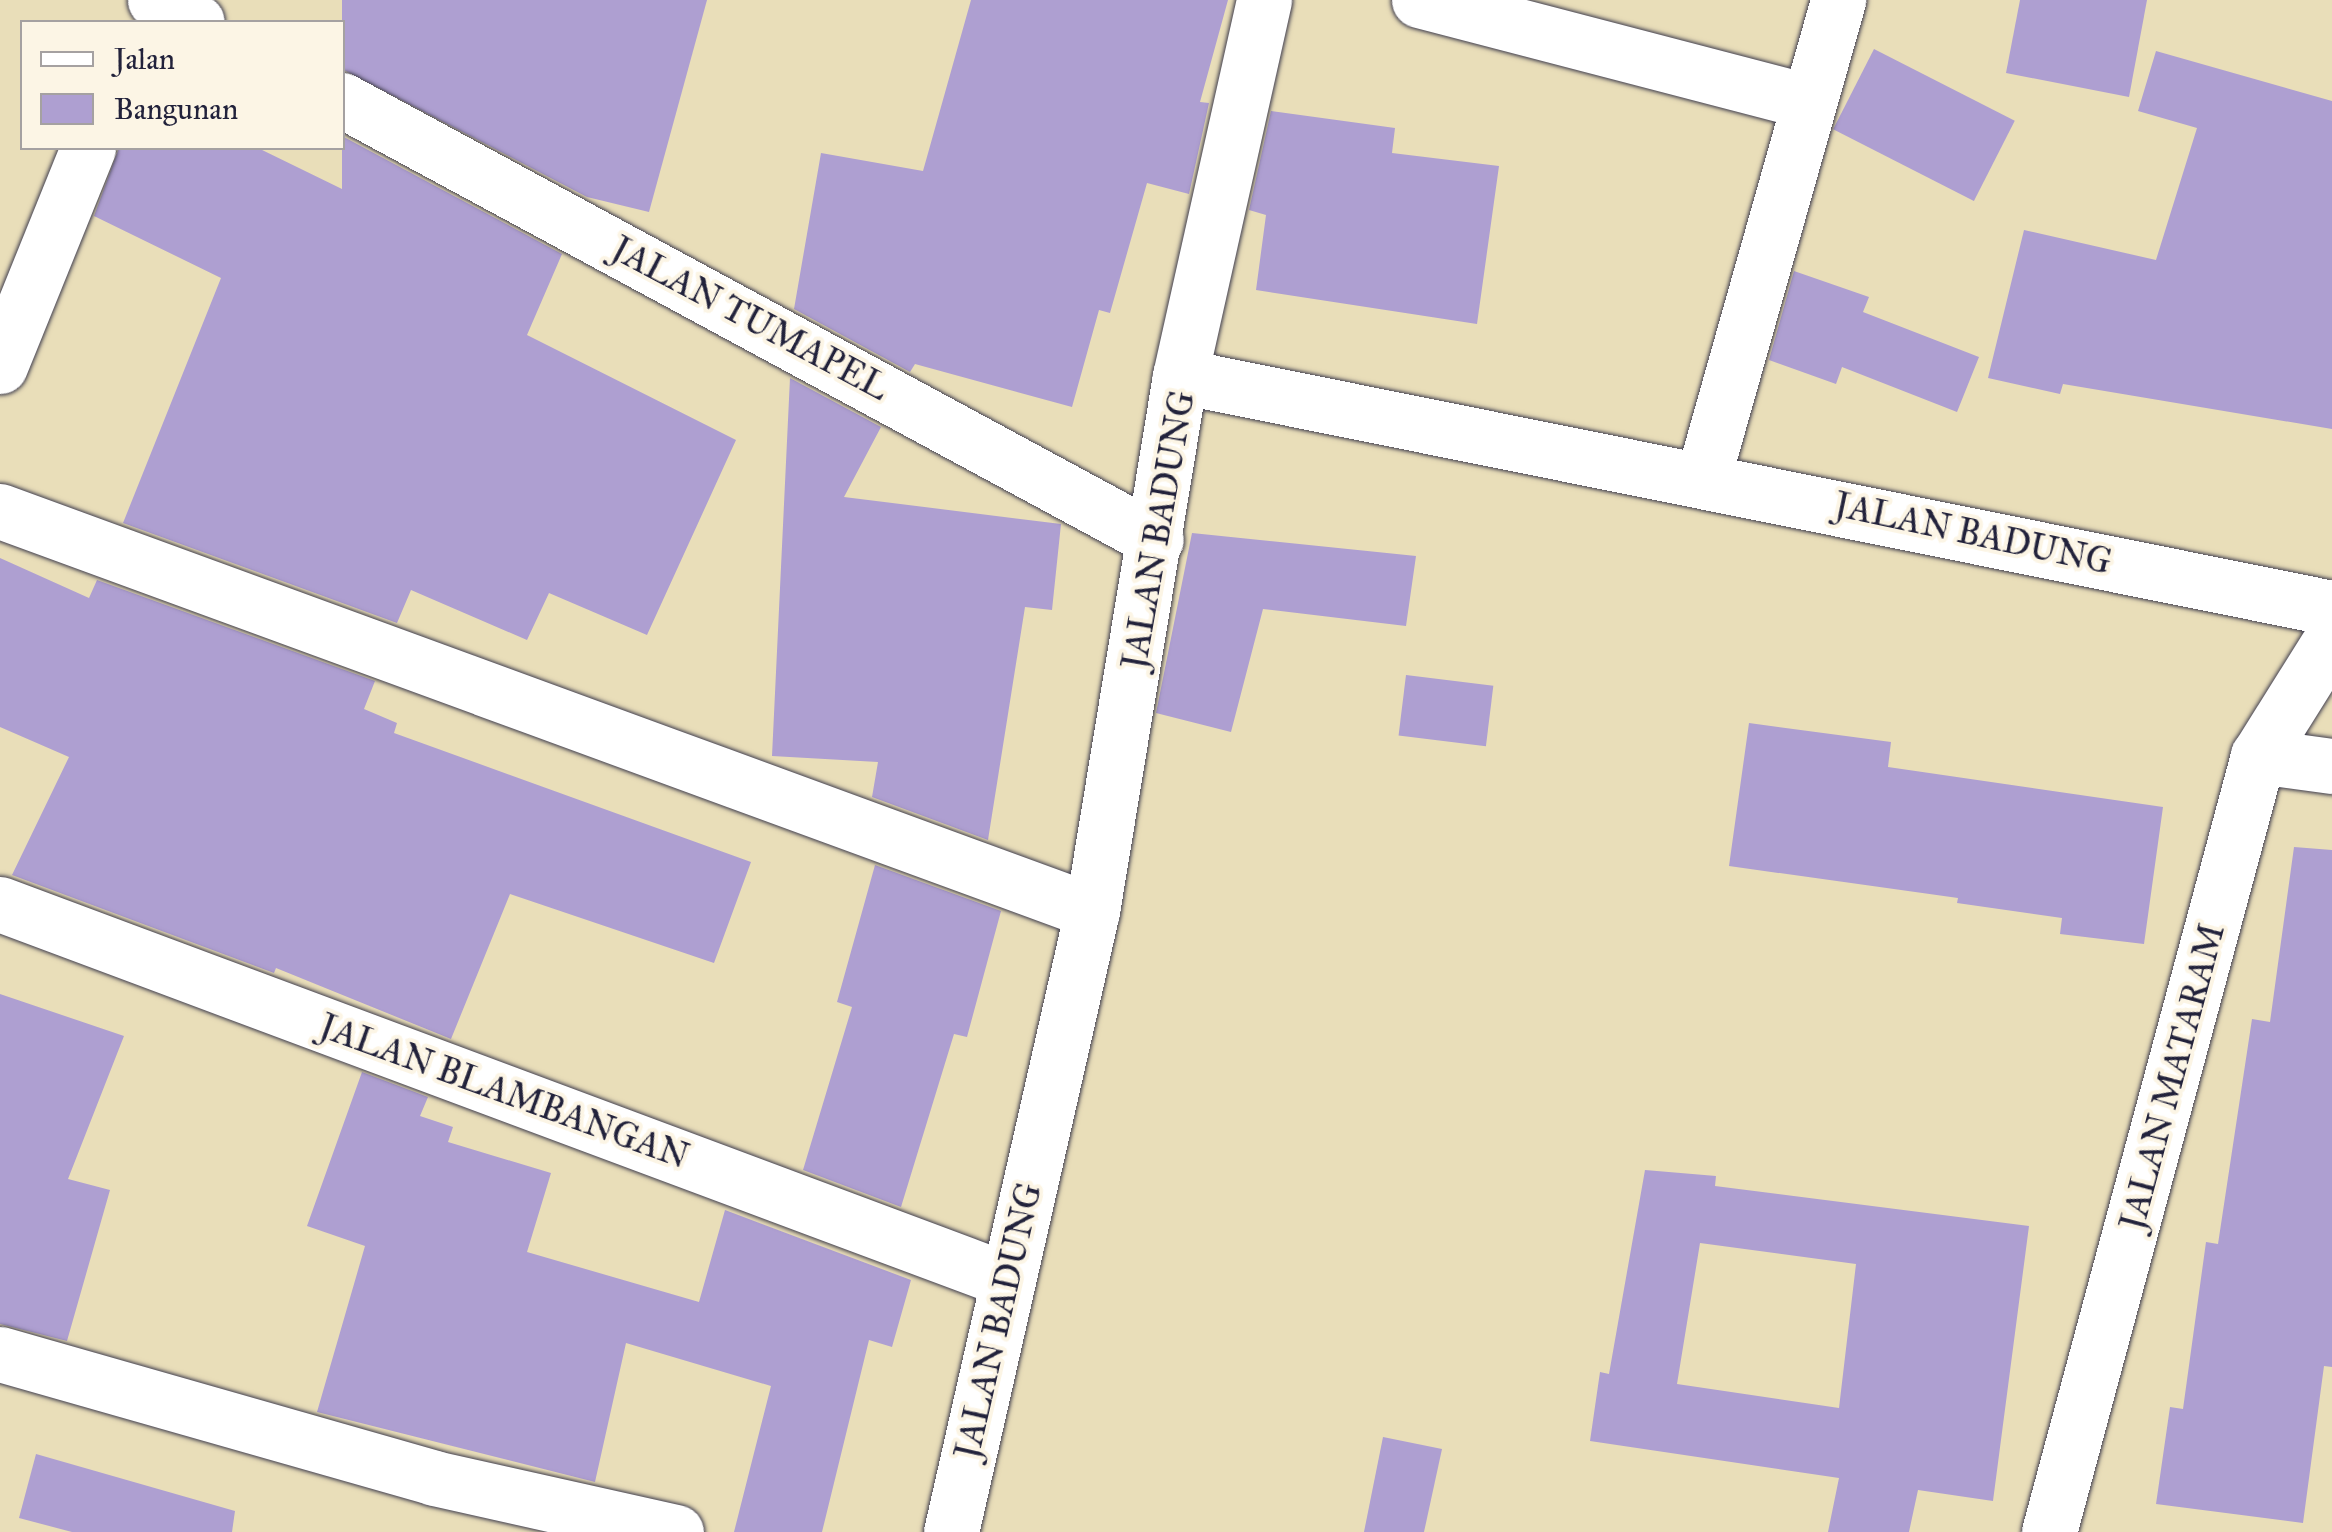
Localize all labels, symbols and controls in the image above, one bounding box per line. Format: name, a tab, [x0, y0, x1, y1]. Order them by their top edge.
legend	[20, 20, 345, 150]
text: Jalan	[114, 41, 175, 77]
text: Bangunan	[114, 91, 238, 127]
street label: JALAN TUMAPEL	[604, 228, 896, 410]
street label: JALAN BADUNG	[1114, 388, 1204, 672]
street label: JALAN BADUNG	[1831, 484, 2115, 584]
street label: JALAN MATARAM	[2112, 919, 2234, 1235]
street label: JALAN BLAMBANGAN	[314, 1006, 694, 1178]
street label: JALAN BADUNG	[947, 1179, 1051, 1463]

